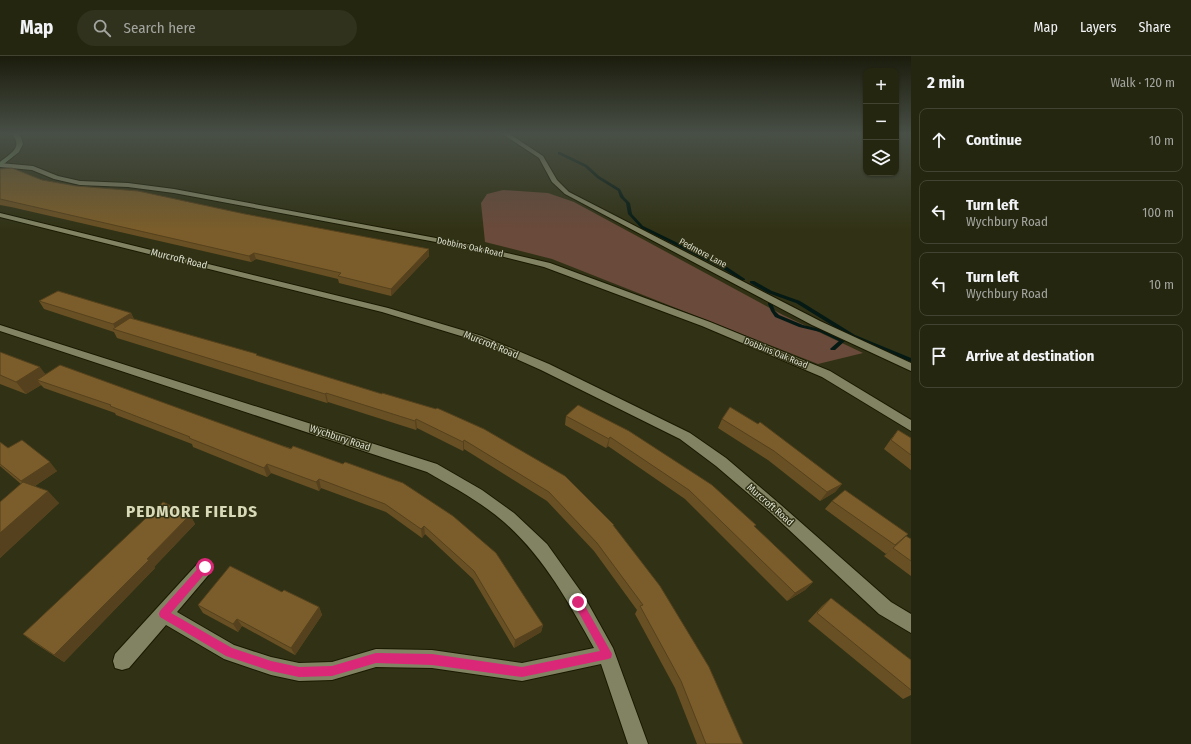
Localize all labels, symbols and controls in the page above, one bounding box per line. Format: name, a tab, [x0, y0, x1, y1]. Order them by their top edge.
search box	[77, 10, 357, 46]
text: Map	[20, 16, 53, 39]
icon: search	[91, 17, 113, 39]
text: Search here	[123, 19, 196, 37]
text: Map	[1034, 19, 1058, 36]
text: Layers	[1080, 19, 1116, 36]
text: Share	[1138, 19, 1171, 36]
map controls	[863, 68, 899, 176]
button: +	[863, 68, 899, 104]
text: 2 min	[927, 72, 965, 93]
text: Walk · 120 m	[1110, 75, 1175, 90]
button: −	[863, 104, 899, 140]
icon: ahead	[928, 129, 950, 151]
text: Continue	[966, 131, 1022, 149]
text: 10 m	[1149, 133, 1174, 148]
button: layers	[863, 140, 899, 176]
text: Turn left	[966, 196, 1019, 214]
icon: left	[928, 201, 950, 223]
text: 100 m	[1142, 205, 1174, 220]
text: Wychbury Road	[966, 214, 1048, 229]
street label: Dobbins Oak Road	[436, 235, 504, 259]
street label: Pedmore Lane	[678, 236, 729, 270]
street label: Murcroft Road	[150, 246, 208, 272]
text: Turn left	[966, 268, 1019, 286]
icon: left	[928, 273, 950, 295]
text: 10 m	[1149, 277, 1174, 292]
text: Wychbury Road	[966, 286, 1048, 301]
street label: Murcroft Road	[462, 329, 520, 361]
street label: Dobbins Oak Road	[743, 336, 809, 370]
icon: arrive	[928, 345, 950, 367]
text: Arrive at destination	[966, 347, 1094, 365]
street label: Wychbury Road	[308, 423, 372, 453]
street label: Murcroft Road	[744, 482, 796, 528]
district label: PEDMORE FIELDS	[126, 501, 258, 522]
route start	[196, 558, 214, 576]
route end	[569, 593, 587, 611]

